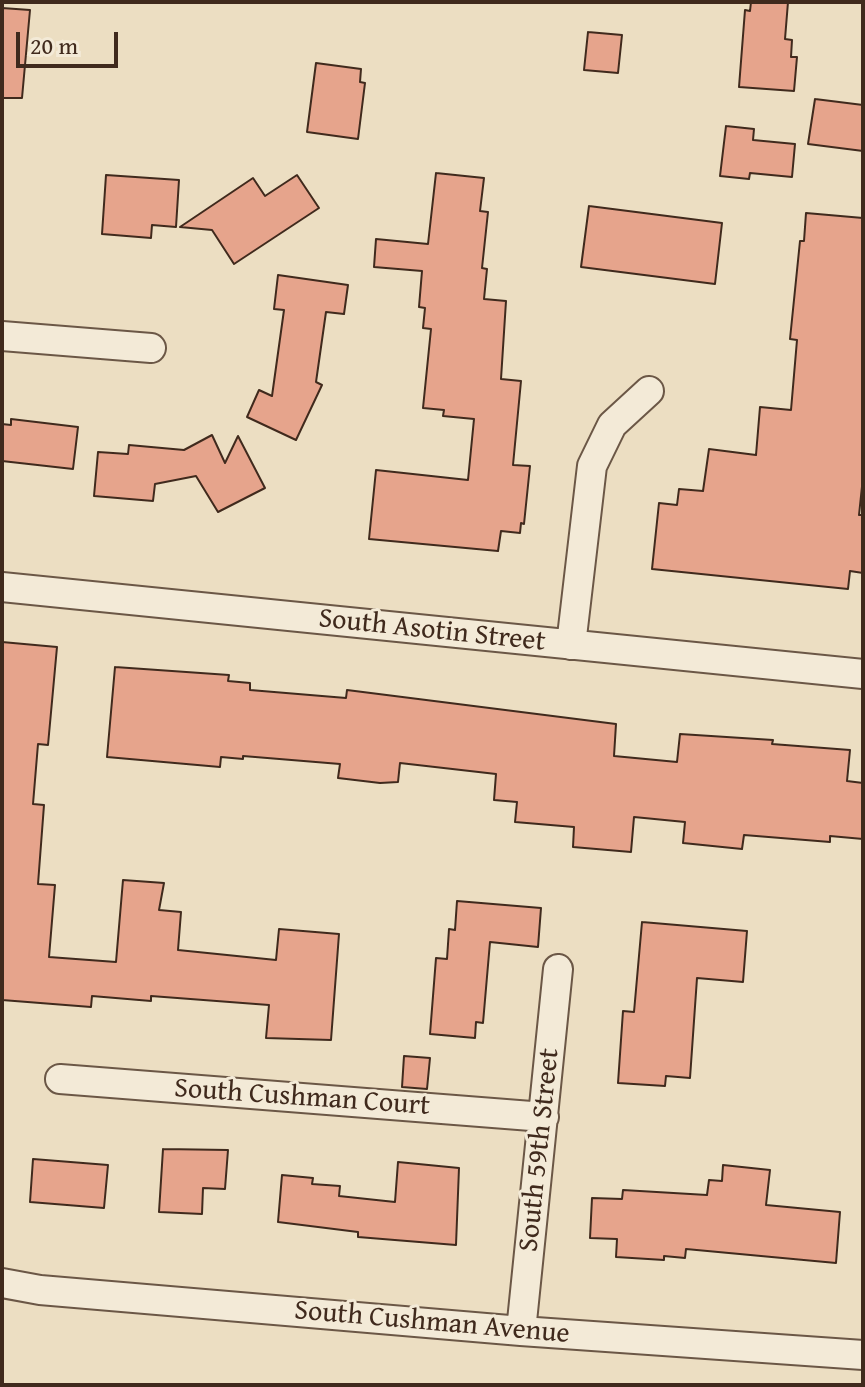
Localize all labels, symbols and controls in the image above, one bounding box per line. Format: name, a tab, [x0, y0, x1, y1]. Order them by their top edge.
scale bar	[20, 16, 122, 66]
text: 20 m	[30, 28, 78, 63]
street label: South Asotin Street	[317, 602, 547, 660]
street label: South 59th Street	[513, 1047, 567, 1253]
street label: South Cushman Court	[173, 1072, 431, 1124]
street label: South Cushman Avenue	[293, 1294, 571, 1352]

